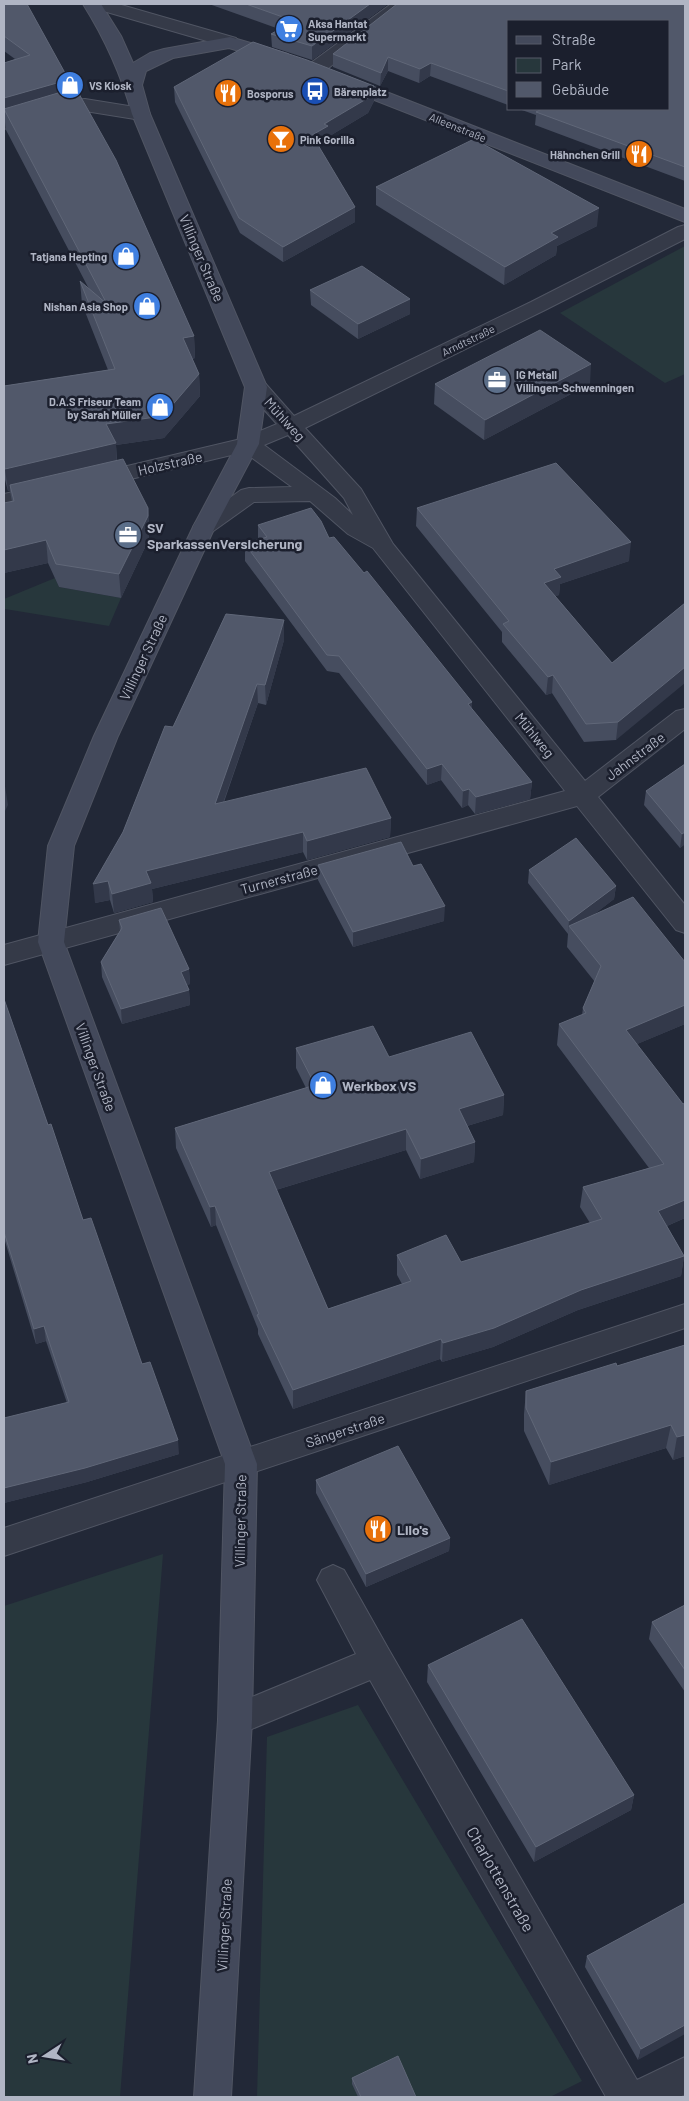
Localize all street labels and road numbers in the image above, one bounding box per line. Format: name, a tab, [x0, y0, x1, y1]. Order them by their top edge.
street label: Alleenstraße	[428, 110, 488, 144]
street label: Villinger Straße	[176, 212, 228, 304]
street label: Arndtstraße	[439, 322, 497, 358]
street label: Mühlweg	[261, 394, 309, 444]
street label: Holzstraße	[136, 447, 204, 479]
street label: Villinger Straße	[116, 611, 170, 703]
street label: Mühlweg	[512, 709, 558, 761]
street label: Jahnstraße	[602, 728, 668, 784]
street label: Turnerstraße	[239, 861, 319, 897]
street label: Villinger Straße	[72, 1020, 120, 1114]
street label: Sängerstraße	[303, 1409, 387, 1451]
street label: Villinger Straße	[231, 1474, 249, 1568]
street label: Charlottenstraße	[463, 1823, 539, 1935]
street label: Villinger Straße	[213, 1878, 235, 1972]

